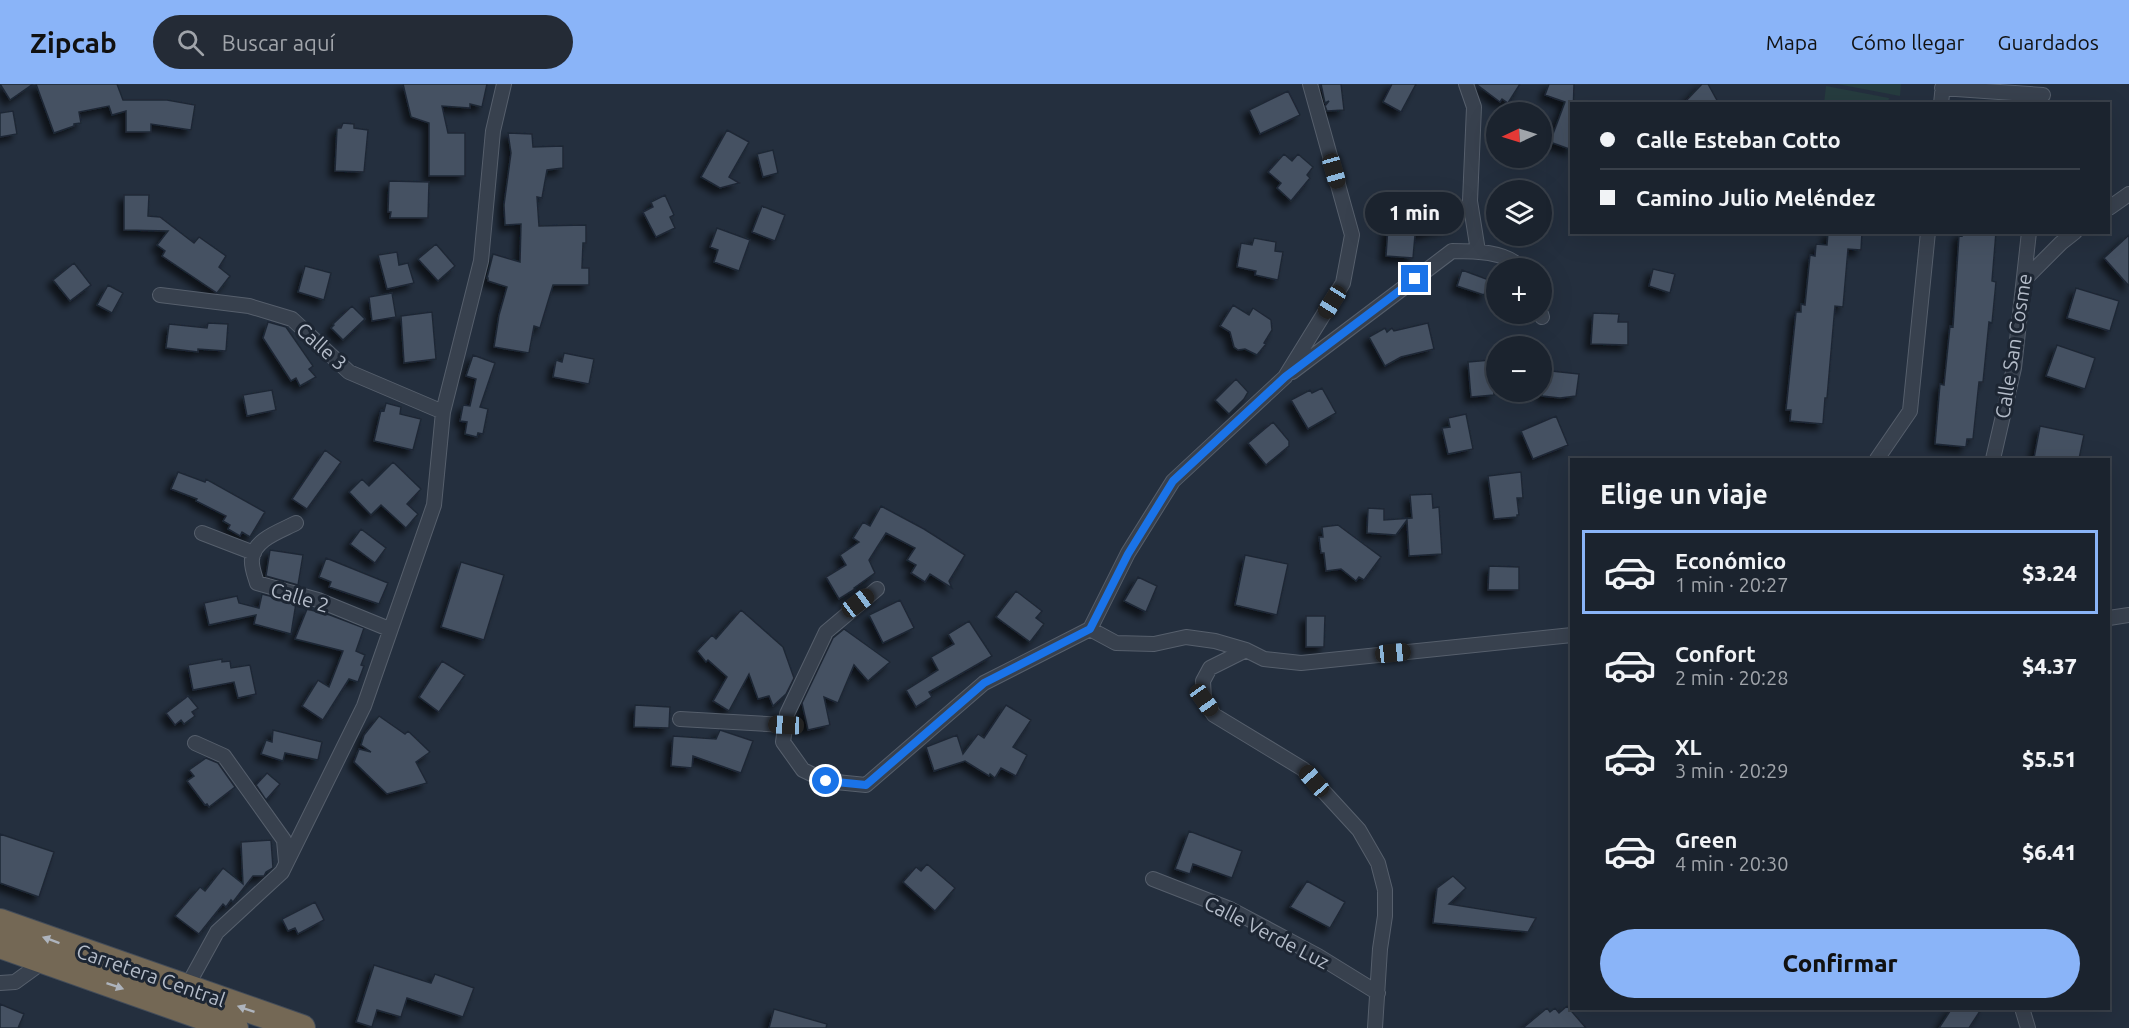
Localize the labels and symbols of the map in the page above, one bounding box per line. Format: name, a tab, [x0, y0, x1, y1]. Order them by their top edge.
north arrow	[1486, 102, 1552, 168]
car	[1320, 151, 1348, 191]
callout: 1 min	[1366, 192, 1464, 234]
route end	[1401, 265, 1428, 292]
street label: Calle San Cosme	[1990, 272, 2036, 420]
car	[1315, 282, 1349, 322]
street label: Calle 3	[292, 317, 352, 375]
street label: Calle 2	[268, 577, 332, 617]
car	[838, 585, 878, 621]
car	[1374, 642, 1412, 664]
car	[1186, 680, 1222, 720]
car	[768, 715, 804, 735]
car	[1295, 762, 1333, 800]
route start	[812, 767, 839, 794]
street label: Calle Verde Luz	[1201, 891, 1333, 973]
one-way arrow	[42, 934, 60, 944]
street label: Carretera Central	[74, 939, 228, 1011]
one-way arrow	[106, 981, 124, 991]
one-way arrow	[237, 1004, 255, 1013]

